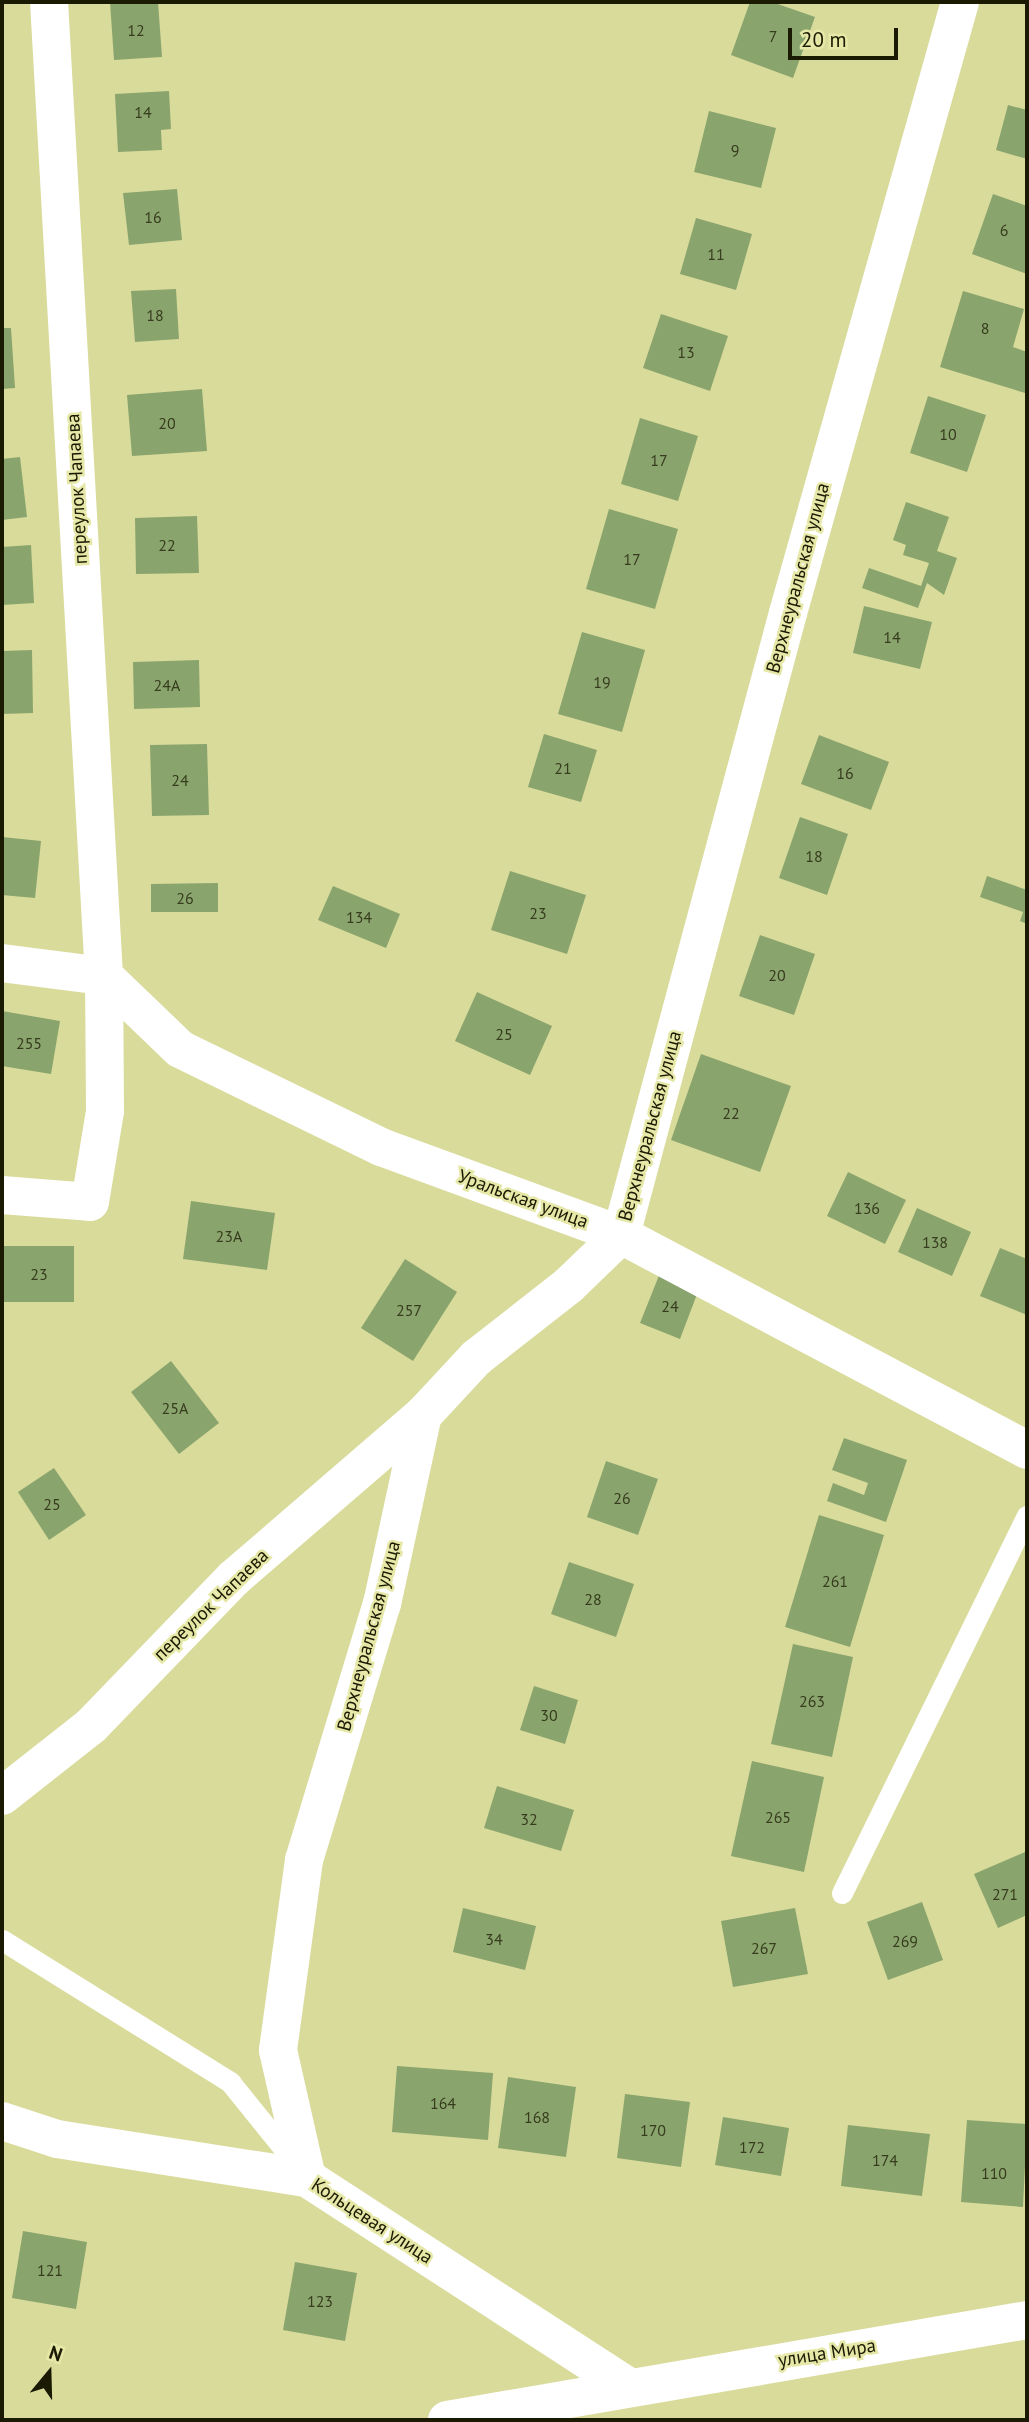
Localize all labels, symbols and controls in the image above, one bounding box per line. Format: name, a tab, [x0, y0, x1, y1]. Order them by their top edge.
scale bar	[791, 14, 901, 58]
house number: 12	[127, 20, 145, 40]
house number: 7	[769, 26, 777, 46]
text: 20 m	[801, 26, 847, 53]
house number: 14	[134, 102, 152, 122]
house number: 9	[731, 140, 739, 160]
house number: 16	[144, 207, 162, 227]
house number: 6	[1000, 220, 1008, 240]
house number: 11	[707, 244, 725, 264]
house number: 18	[146, 305, 164, 325]
house number: 8	[981, 318, 989, 338]
house number: 13	[677, 342, 695, 362]
street label: переулок Чапаева	[62, 413, 92, 565]
house number: 20	[158, 413, 176, 433]
house number: 10	[939, 424, 957, 444]
house number: 17	[650, 450, 668, 470]
street label: Верхнеуральская улица	[762, 480, 834, 676]
house number: 22	[158, 535, 176, 555]
house number: 17	[623, 549, 641, 569]
house number: 14	[883, 627, 901, 647]
house number: 19	[593, 672, 611, 692]
house number: 24А	[154, 675, 180, 695]
house number: 21	[554, 758, 572, 778]
house number: 16	[836, 763, 854, 783]
house number: 24	[171, 770, 189, 790]
house number: 18	[805, 846, 823, 866]
house number: 26	[176, 888, 194, 908]
house number: 23	[529, 903, 547, 923]
house number: 134	[346, 907, 372, 927]
house number: 20	[768, 965, 786, 985]
house number: 25	[495, 1024, 513, 1044]
street label: Верхнеуральская улица	[614, 1028, 686, 1224]
house number: 255	[16, 1033, 42, 1053]
house number: 22	[722, 1103, 740, 1123]
street label: Уральская улица	[455, 1165, 591, 1233]
house number: 136	[854, 1198, 880, 1218]
house number: 23А	[216, 1226, 242, 1246]
house number: 138	[922, 1232, 948, 1252]
house number: 23	[30, 1264, 48, 1284]
house number: 24	[661, 1296, 679, 1316]
house number: 257	[396, 1300, 422, 1320]
house number: 25А	[162, 1398, 188, 1418]
house number: 26	[613, 1488, 631, 1508]
house number: 25	[43, 1494, 61, 1514]
street label: Верхнеуральская улица	[333, 1538, 405, 1734]
street label: переулок Чапаева	[149, 1544, 273, 1666]
house number: 261	[822, 1571, 848, 1591]
house number: 28	[584, 1589, 602, 1609]
house number: 263	[799, 1691, 825, 1711]
house number: 30	[540, 1705, 558, 1725]
house number: 265	[765, 1807, 791, 1827]
house number: 32	[520, 1809, 538, 1829]
house number: 271	[992, 1884, 1018, 1904]
house number: 34	[485, 1929, 503, 1949]
house number: 269	[892, 1931, 918, 1951]
house number: 267	[751, 1938, 777, 1958]
house number: 164	[430, 2093, 456, 2113]
house number: 168	[524, 2107, 550, 2127]
house number: 170	[640, 2120, 666, 2140]
house number: 172	[739, 2137, 765, 2157]
house number: 174	[872, 2150, 898, 2170]
house number: 110	[981, 2163, 1007, 2183]
street label: Кольцевая улица	[307, 2173, 437, 2269]
house number: 121	[37, 2260, 63, 2280]
house number: 123	[307, 2291, 333, 2311]
street label: улица Мира	[777, 2334, 877, 2372]
north arrow	[14, 2338, 84, 2408]
text: N	[46, 2340, 66, 2367]

